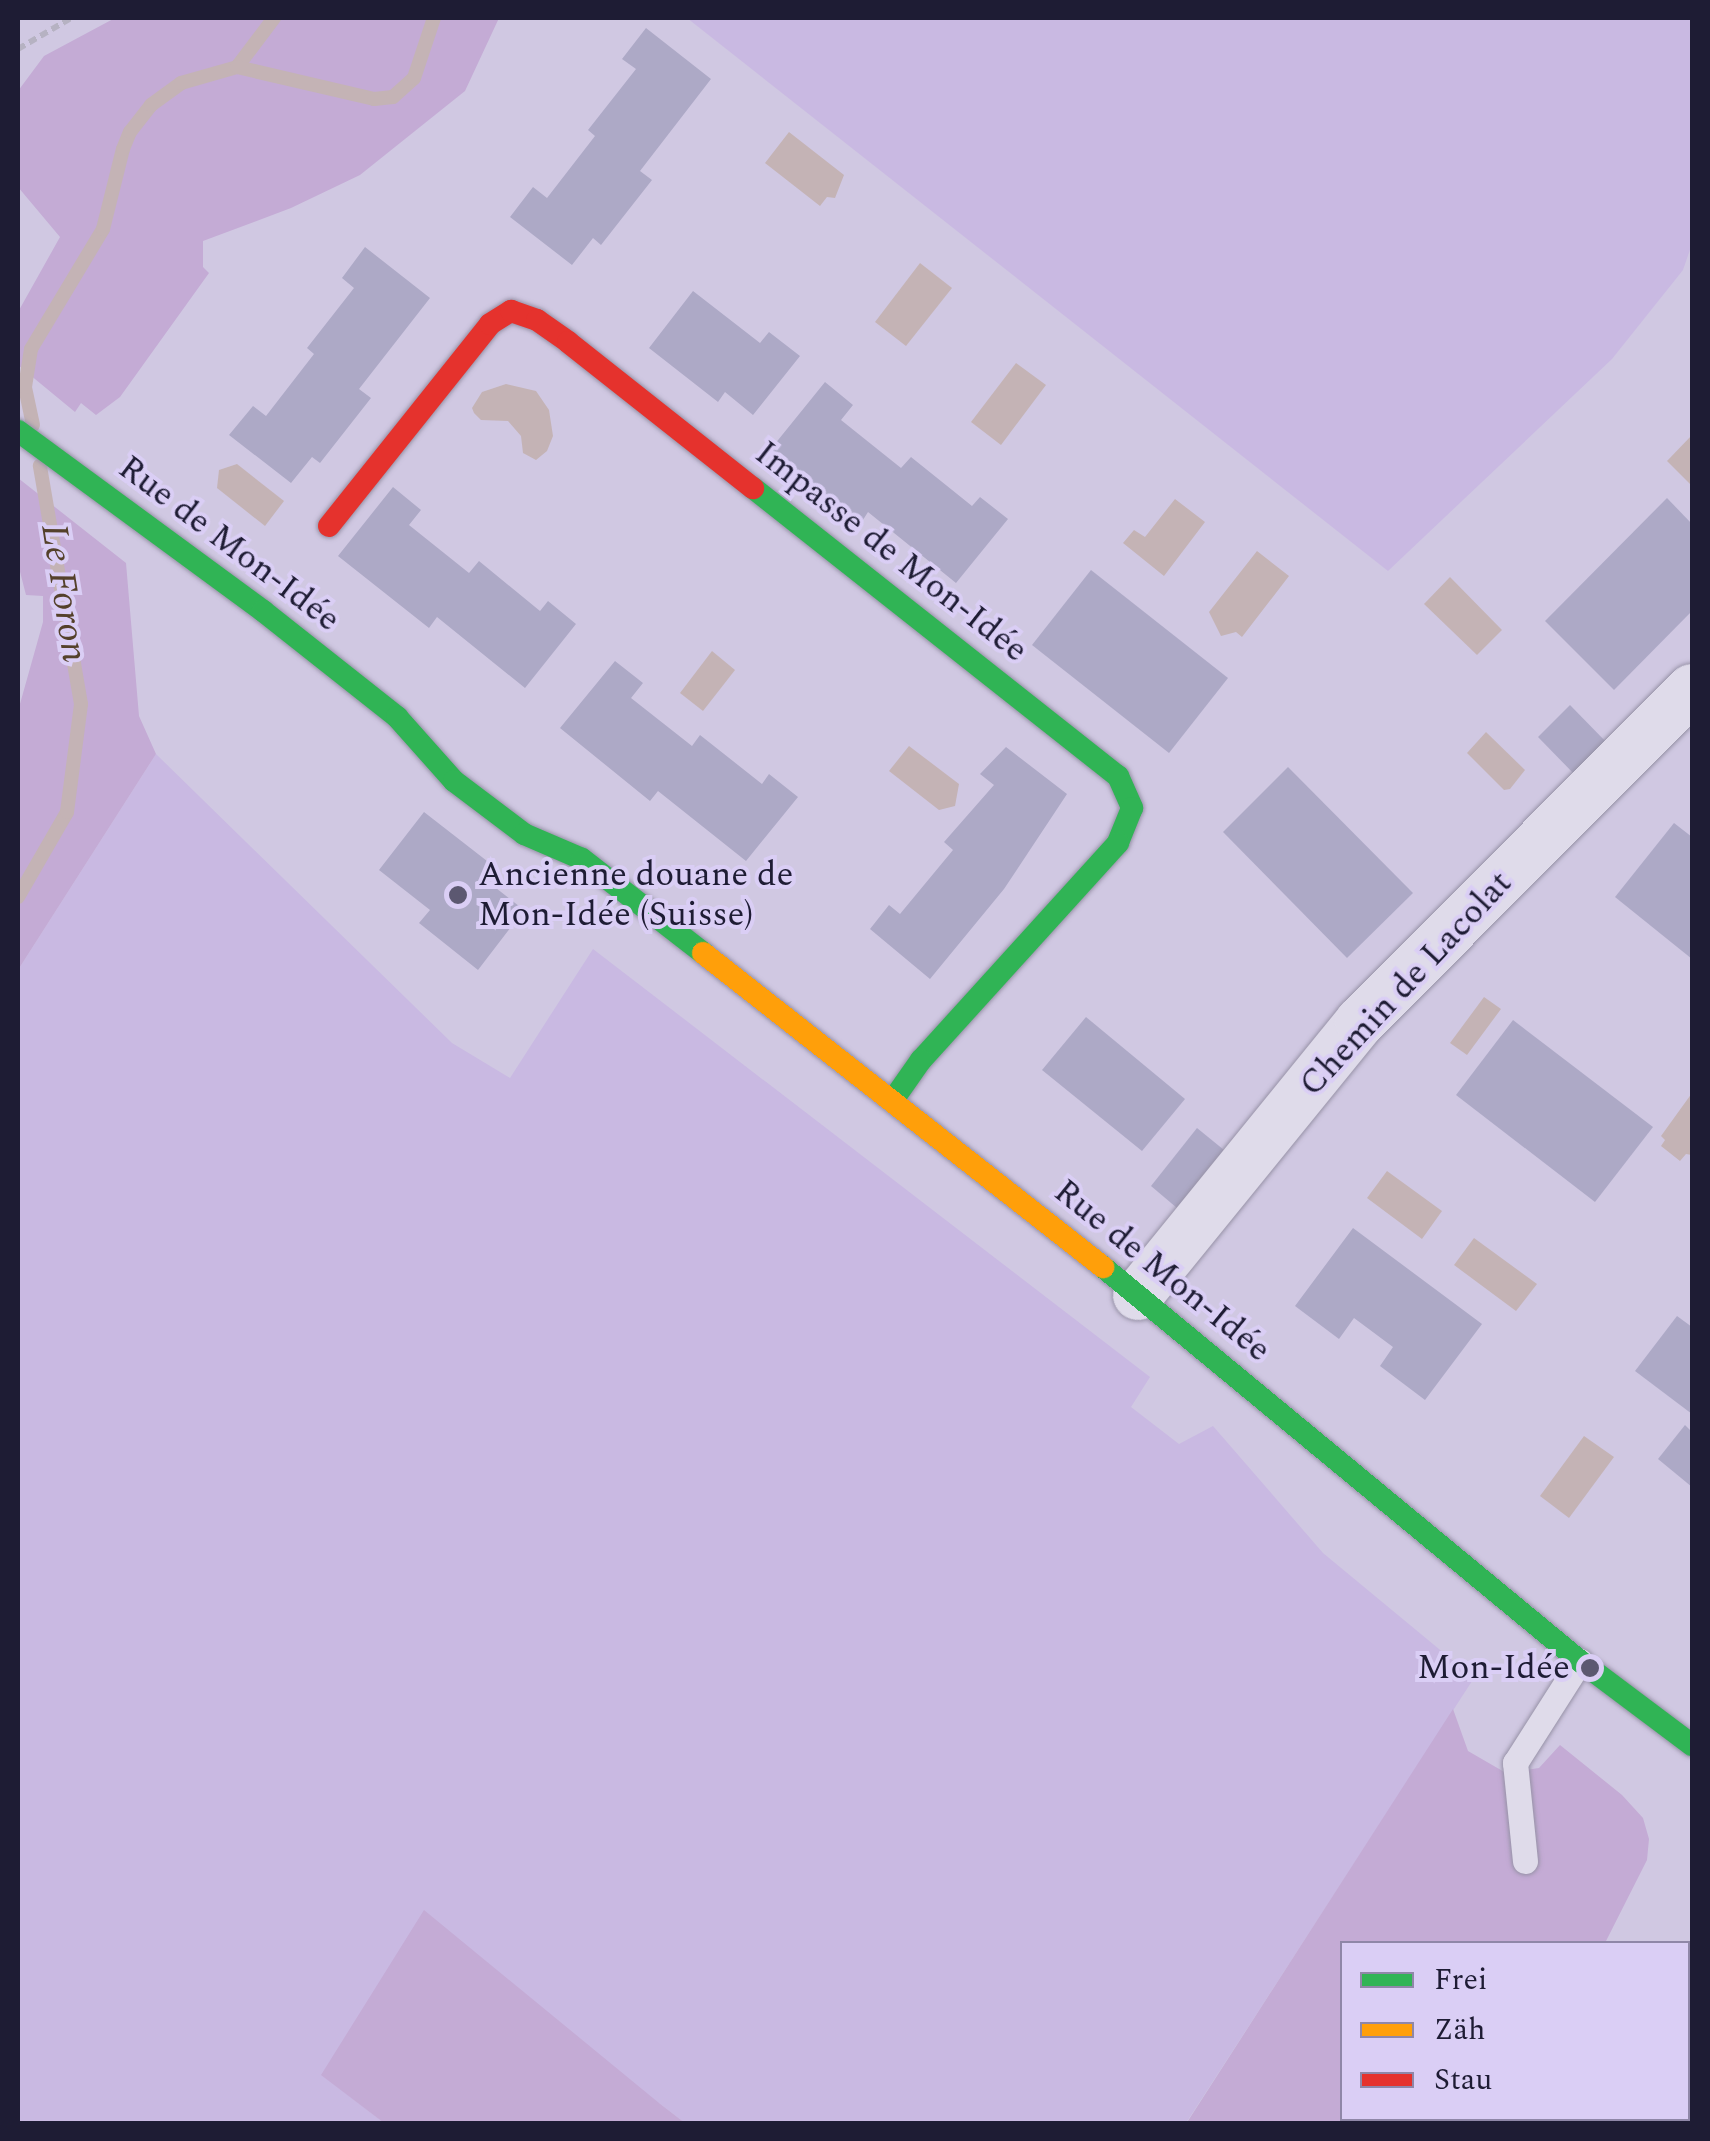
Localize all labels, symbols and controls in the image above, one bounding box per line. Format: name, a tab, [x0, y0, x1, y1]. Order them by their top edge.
street label: Impasse de Mon-Idée	[746, 432, 1036, 672]
street label: Rue de Mon-Idée	[110, 447, 348, 641]
water label: Le Foron	[30, 521, 96, 665]
place label: Ancienne douane de Mon-Idée (Suisse)	[478, 854, 793, 936]
street label: Chemin de Lacolat	[1291, 863, 1521, 1105]
marker: Ancienne douane de Mon-Idée (Suisse)	[447, 884, 469, 906]
street label: Rue de Mon-Idée	[1045, 1171, 1279, 1371]
place label: Mon-Idée	[1417, 1647, 1570, 1689]
marker: Mon-Idée	[1579, 1657, 1601, 1679]
legend	[1340, 1941, 1690, 2121]
text: Frei	[1434, 1957, 1487, 2003]
text: Zäh	[1434, 2007, 1485, 2053]
text: Stau	[1434, 2057, 1492, 2103]

